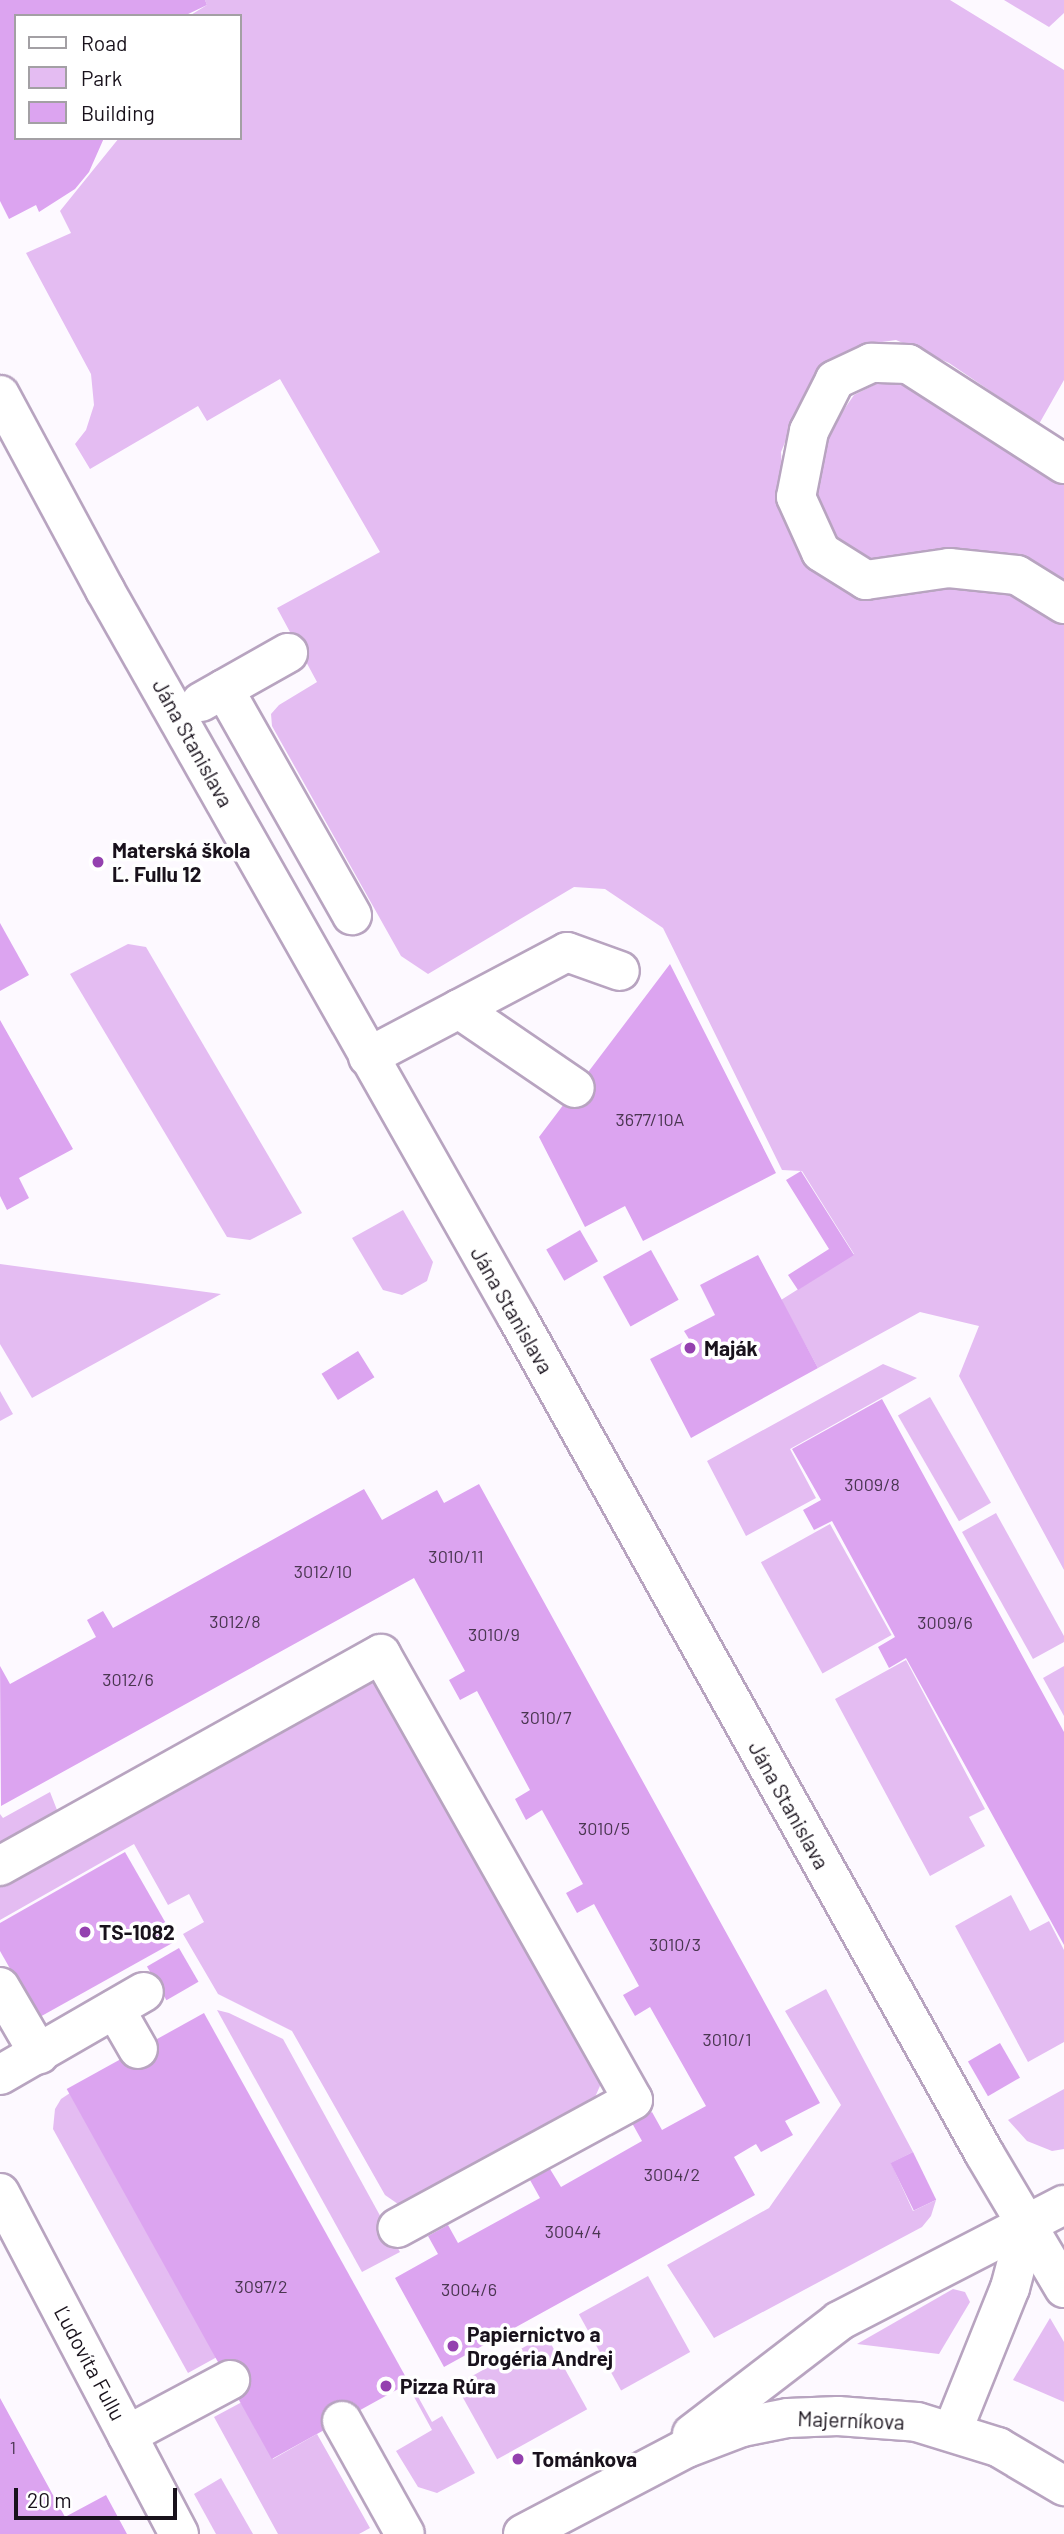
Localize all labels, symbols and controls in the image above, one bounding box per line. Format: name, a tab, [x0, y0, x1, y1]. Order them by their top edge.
legend	[14, 14, 242, 140]
text: Road	[81, 30, 127, 55]
text: Park	[81, 65, 122, 90]
text: Building	[81, 100, 155, 125]
street label: Jána Stanislava	[147, 675, 239, 811]
place label: Materská škola Ľ. Fullu 12	[112, 837, 250, 887]
marker: Materská škola Ľ. Fullu 12	[90, 854, 106, 870]
house number: 3677/10A	[615, 1108, 685, 1130]
street label: Jána Stanislava	[465, 1242, 559, 1378]
place label: Maják	[704, 1335, 758, 1361]
marker: Maják	[682, 1340, 698, 1356]
house number: 3009/8	[844, 1473, 900, 1495]
house number: 3010/11	[428, 1545, 484, 1567]
house number: 3012/10	[294, 1560, 352, 1582]
house number: 3012/8	[209, 1610, 261, 1632]
house number: 3009/6	[917, 1611, 973, 1633]
house number: 3010/9	[468, 1623, 520, 1645]
house number: 3012/6	[102, 1668, 154, 1690]
house number: 3010/7	[520, 1706, 572, 1728]
street label: Jána Stanislava	[743, 1737, 835, 1873]
house number: 3010/5	[578, 1817, 630, 1839]
place label: TS-1082	[99, 1919, 175, 1945]
marker: TS-1082	[77, 1924, 93, 1940]
house number: 3010/3	[649, 1933, 701, 1955]
house number: 3010/1	[703, 2028, 751, 2050]
house number: 3004/2	[644, 2163, 700, 2185]
house number: 3004/4	[545, 2220, 601, 2242]
house number: 3097/2	[234, 2275, 288, 2297]
house number: 3004/6	[441, 2278, 497, 2300]
street label: Ľudovíta Fullu	[49, 2301, 131, 2425]
place label: Papiernictvo a Drogéria Andrej	[467, 2321, 613, 2371]
marker: Papiernictvo a Drogéria Andrej	[445, 2338, 461, 2354]
place label: Pizza Rúra	[400, 2373, 496, 2399]
marker: Pizza Rúra	[378, 2378, 394, 2394]
street label: Majerníkova	[797, 2406, 905, 2434]
house number: 1	[10, 2436, 16, 2458]
place label: Tománkova	[532, 2446, 637, 2472]
marker: Tománkova	[510, 2451, 526, 2467]
scale bar	[18, 2474, 180, 2518]
text: 20 m	[27, 2487, 72, 2512]

